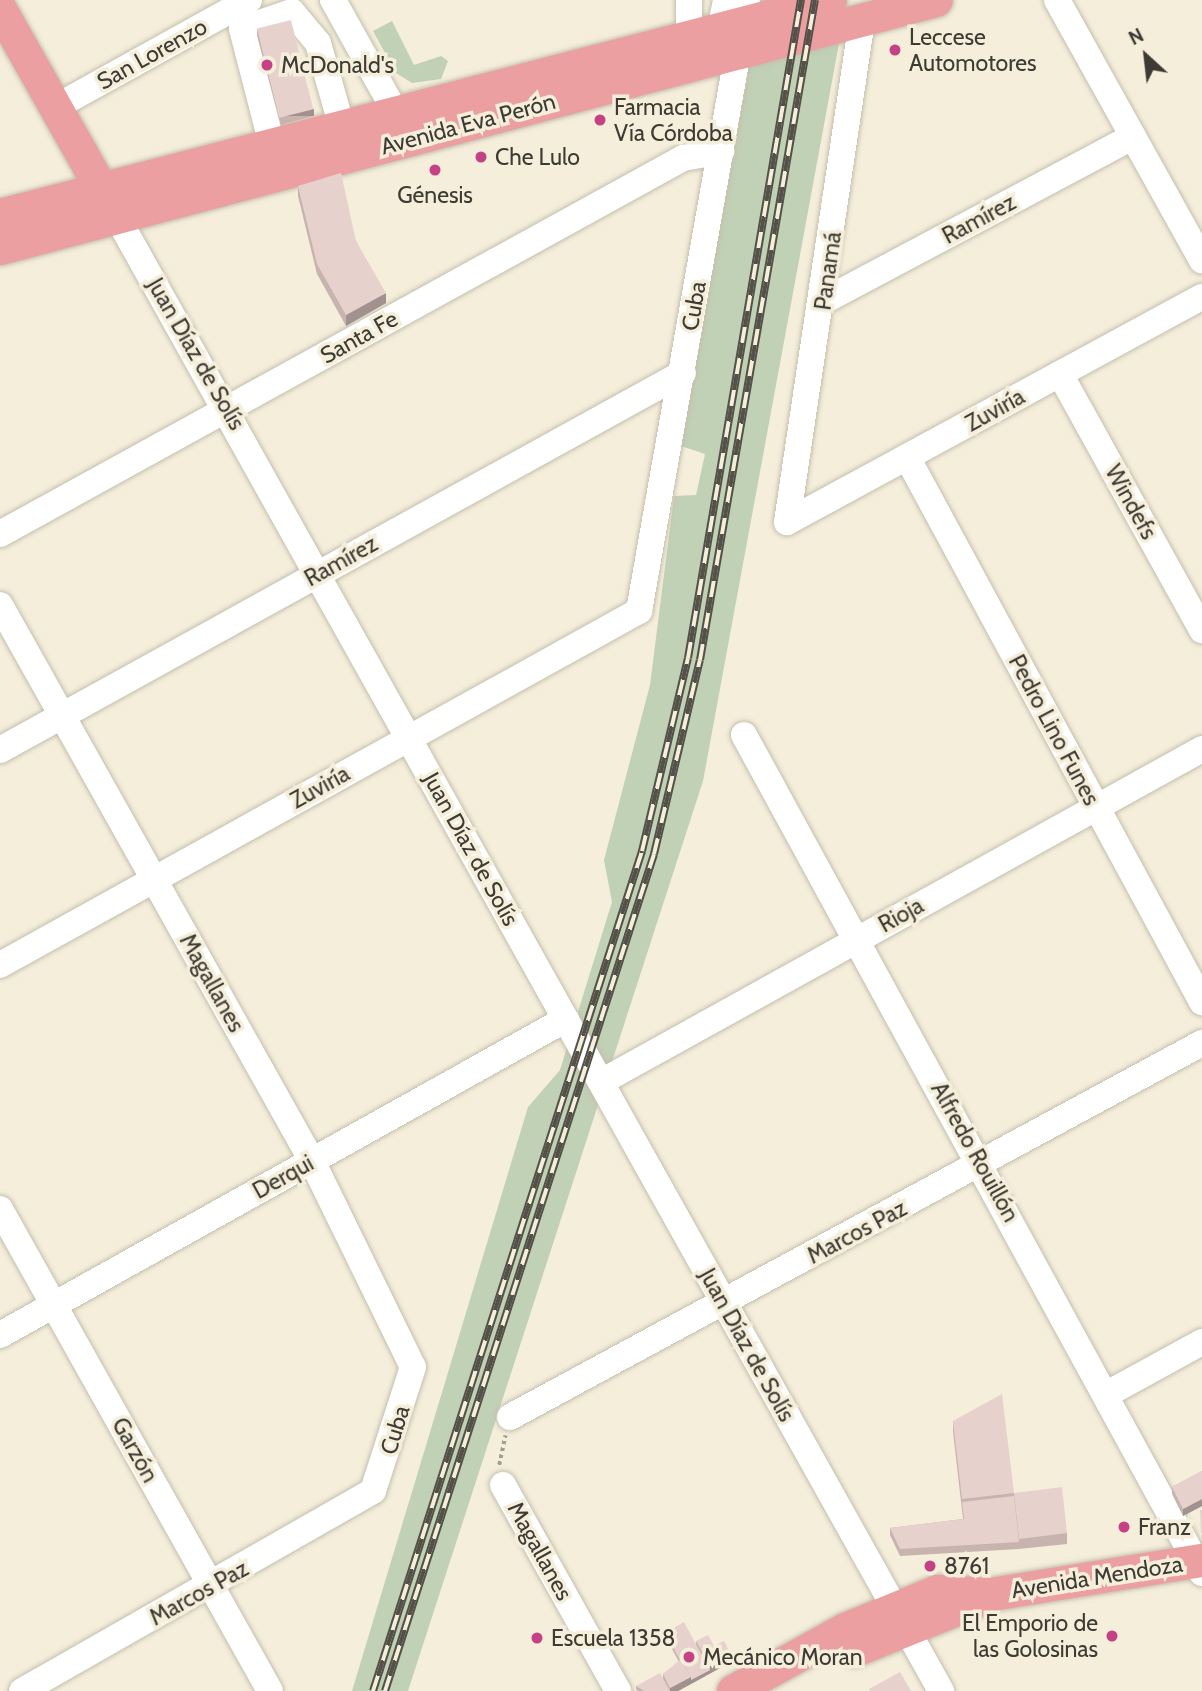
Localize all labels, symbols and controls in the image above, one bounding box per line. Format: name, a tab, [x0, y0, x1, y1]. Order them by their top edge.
street label: San Lorenzo	[92, 13, 212, 95]
north arrow	[1111, 21, 1181, 91]
place label: Leccese Automotores	[909, 23, 1036, 77]
text: N	[1125, 24, 1147, 50]
marker: Leccese Automotores	[887, 42, 903, 58]
place label: McDonald's	[281, 51, 394, 79]
marker: McDonald's	[259, 57, 275, 73]
street label: Avenida Eva Perón	[378, 87, 558, 161]
place label: Farmacia Vía Córdoba	[614, 93, 733, 147]
marker: Farmacia Vía Córdoba	[592, 112, 608, 128]
place label: Che Lulo	[495, 143, 580, 171]
marker: Che Lulo	[473, 149, 489, 165]
marker: Génesis	[427, 162, 443, 178]
place label: Génesis	[397, 181, 473, 209]
street label: Ramírez	[937, 188, 1021, 250]
street label: Panamá	[809, 230, 847, 312]
street label: Juan Díaz de Solís	[141, 273, 251, 435]
street label: Cuba	[676, 279, 712, 333]
street label: Santa Fe	[316, 305, 402, 369]
street label: Zuviría	[961, 383, 1029, 437]
street label: Windefs	[1099, 460, 1163, 544]
street label: Ramírez	[300, 530, 382, 592]
street label: Pedro Lino Funes	[1003, 650, 1105, 810]
street label: Zuviría	[286, 760, 354, 814]
street label: Juan Díaz de Solís	[418, 768, 524, 930]
street label: Rioja	[874, 892, 928, 938]
street label: Magallanes	[174, 929, 250, 1037]
street label: Alfredo Rouillón	[925, 1077, 1025, 1227]
street label: Derqui	[248, 1149, 318, 1205]
street label: Marcos Paz	[802, 1194, 912, 1270]
street label: Juan Díaz de Solís	[694, 1264, 800, 1426]
street label: Cuba	[375, 1402, 415, 1458]
street label: Garzón	[106, 1413, 164, 1487]
street label: Magallanes	[502, 1497, 578, 1605]
place label: Franz	[1138, 1513, 1191, 1541]
marker: Franz	[1116, 1519, 1132, 1535]
street label: Avenida Mendoza	[1009, 1550, 1185, 1604]
place label: 8761	[944, 1552, 989, 1580]
street label: Marcos Paz	[145, 1555, 253, 1631]
marker: 8761	[922, 1558, 938, 1574]
place label: El Emporio de las Golosinas	[962, 1609, 1098, 1663]
place label: Escuela 1358	[551, 1624, 675, 1652]
marker: El Emporio de las Golosinas	[1104, 1628, 1120, 1644]
marker: Escuela 1358	[529, 1630, 545, 1646]
place label: Mecánico Moran	[703, 1643, 863, 1671]
marker: Mecánico Moran	[681, 1649, 697, 1665]

